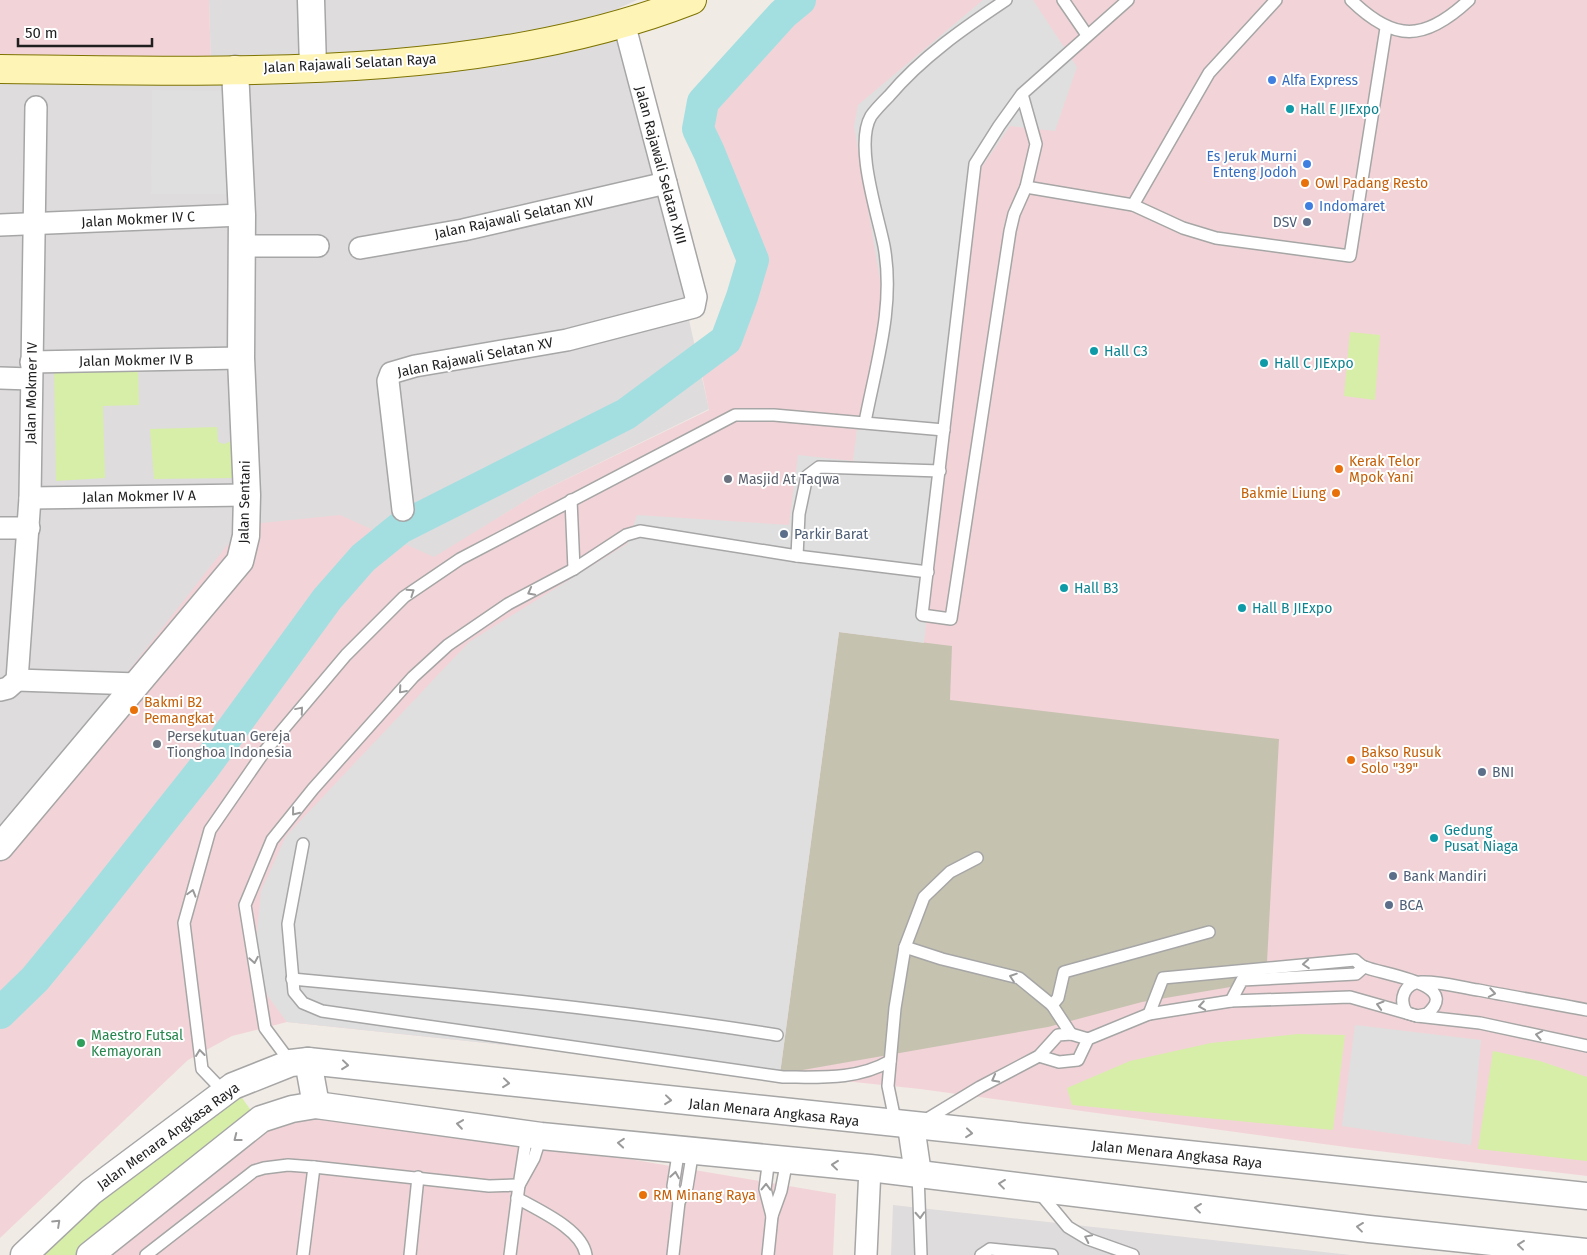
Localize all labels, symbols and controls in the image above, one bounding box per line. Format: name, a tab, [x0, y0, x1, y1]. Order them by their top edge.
scale bar	[18, 15, 151, 47]
text: 50 m	[25, 24, 58, 42]
street label: Jalan Rajawali Selatan Raya	[263, 50, 437, 77]
place label: Alfa Express	[1282, 72, 1358, 89]
marker: Alfa Express	[1266, 74, 1278, 86]
street label: Jalan Rajawali Selatan XIII	[631, 84, 690, 246]
place label: Hall E JIExpo	[1300, 101, 1379, 118]
marker: Hall E JIExpo	[1284, 103, 1296, 115]
place label: Es Jeruk Murni Enteng Jodoh	[1206, 148, 1297, 181]
marker: Es Jeruk Murni Enteng Jodoh	[1301, 158, 1313, 170]
place label: Owl Padang Resto	[1315, 175, 1428, 192]
marker: Owl Padang Resto	[1299, 177, 1311, 189]
street label: Jalan Rajawali Selatan XIV	[433, 192, 596, 243]
place label: Indomaret	[1319, 198, 1386, 215]
marker: Indomaret	[1303, 200, 1315, 212]
street label: Jalan Mokmer IV C	[81, 208, 195, 231]
place label: DSV	[1273, 214, 1297, 231]
marker: DSV	[1301, 216, 1313, 228]
street label: Jalan Rajawali Selatan XV	[396, 334, 555, 381]
street label: Jalan Mokmer IV	[22, 342, 41, 444]
place label: Hall C3	[1104, 343, 1148, 360]
marker: Hall C3	[1088, 345, 1100, 357]
street label: Jalan Mokmer IV B	[79, 351, 193, 370]
place label: Hall C JIExpo	[1274, 355, 1354, 372]
marker: Hall C JIExpo	[1258, 357, 1270, 369]
place label: Kerak Telor Mpok Yani	[1349, 453, 1420, 486]
street label: Jalan Sentani	[235, 460, 254, 544]
marker: Kerak Telor Mpok Yani	[1333, 463, 1345, 475]
place label: Masjid At Taqwa	[738, 471, 840, 488]
marker: Masjid At Taqwa	[722, 473, 734, 485]
place label: Bakmie Liung	[1241, 485, 1327, 502]
street label: Jalan Mokmer IV A	[82, 487, 196, 506]
marker: Bakmie Liung	[1330, 487, 1342, 499]
place label: Parkir Barat	[794, 526, 869, 543]
marker: Parkir Barat	[778, 528, 790, 540]
place label: Hall B3	[1074, 580, 1118, 597]
marker: Hall B3	[1058, 582, 1070, 594]
one-way arrow	[527, 586, 536, 596]
one-way arrow	[406, 589, 415, 599]
place label: Hall B JIExpo	[1252, 600, 1332, 617]
marker: Hall B JIExpo	[1236, 602, 1248, 614]
one-way arrow	[399, 684, 408, 693]
place label: Bakmi B2 Pemangkat	[144, 694, 215, 727]
marker: Bakmi B2 Pemangkat	[128, 704, 140, 716]
one-way arrow	[294, 707, 303, 716]
place label: Persekutuan Gereja Tionghoa Indonesia	[167, 728, 292, 761]
marker: Persekutuan Gereja Tionghoa Indonesia	[151, 738, 163, 750]
place label: Bakso Rusuk Solo "39"	[1361, 744, 1442, 777]
marker: Bakso Rusuk Solo "39"	[1345, 754, 1357, 766]
place label: BNI	[1492, 764, 1514, 781]
marker: BNI	[1476, 766, 1488, 778]
one-way arrow	[292, 806, 301, 815]
place label: Gedung Pusat Niaga	[1444, 822, 1518, 855]
marker: Gedung Pusat Niaga	[1428, 832, 1440, 844]
place label: Bank Mandiri	[1403, 868, 1487, 885]
marker: Bank Mandiri	[1387, 870, 1399, 882]
one-way arrow	[187, 889, 197, 898]
place label: BCA	[1399, 897, 1423, 914]
marker: BCA	[1383, 899, 1395, 911]
one-way arrow	[248, 955, 258, 964]
one-way arrow	[1302, 959, 1310, 970]
one-way arrow	[1010, 973, 1018, 983]
one-way arrow	[1488, 987, 1496, 997]
one-way arrow	[1198, 1000, 1206, 1010]
one-way arrow	[1377, 1001, 1385, 1011]
place label: Maestro Futsal Kemayoran	[91, 1027, 183, 1060]
one-way arrow	[1535, 1030, 1544, 1041]
marker: Maestro Futsal Kemayoran	[75, 1037, 87, 1049]
one-way arrow	[195, 1049, 206, 1057]
one-way arrow	[341, 1059, 349, 1070]
one-way arrow	[992, 1073, 1001, 1083]
one-way arrow	[503, 1077, 511, 1088]
street label: Jalan Menara Angkasa Raya	[94, 1079, 243, 1194]
one-way arrow	[664, 1094, 672, 1105]
street label: Jalan Menara Angkasa Raya	[688, 1095, 860, 1130]
one-way arrow	[455, 1119, 464, 1129]
one-way arrow	[965, 1127, 973, 1138]
one-way arrow	[234, 1132, 243, 1140]
one-way arrow	[617, 1137, 625, 1148]
street label: Jalan Menara Angkasa Raya	[1091, 1137, 1263, 1172]
one-way arrow	[831, 1160, 839, 1171]
one-way arrow	[669, 1171, 680, 1179]
one-way arrow	[998, 1180, 1006, 1190]
one-way arrow	[761, 1183, 771, 1191]
place label: RM Minang Raya	[653, 1187, 756, 1204]
marker: RM Minang Raya	[637, 1189, 649, 1201]
one-way arrow	[1194, 1203, 1202, 1214]
one-way arrow	[914, 1211, 925, 1219]
one-way arrow	[51, 1220, 60, 1229]
one-way arrow	[1355, 1223, 1364, 1233]
one-way arrow	[1084, 1234, 1093, 1244]
one-way arrow	[1517, 1240, 1525, 1251]

